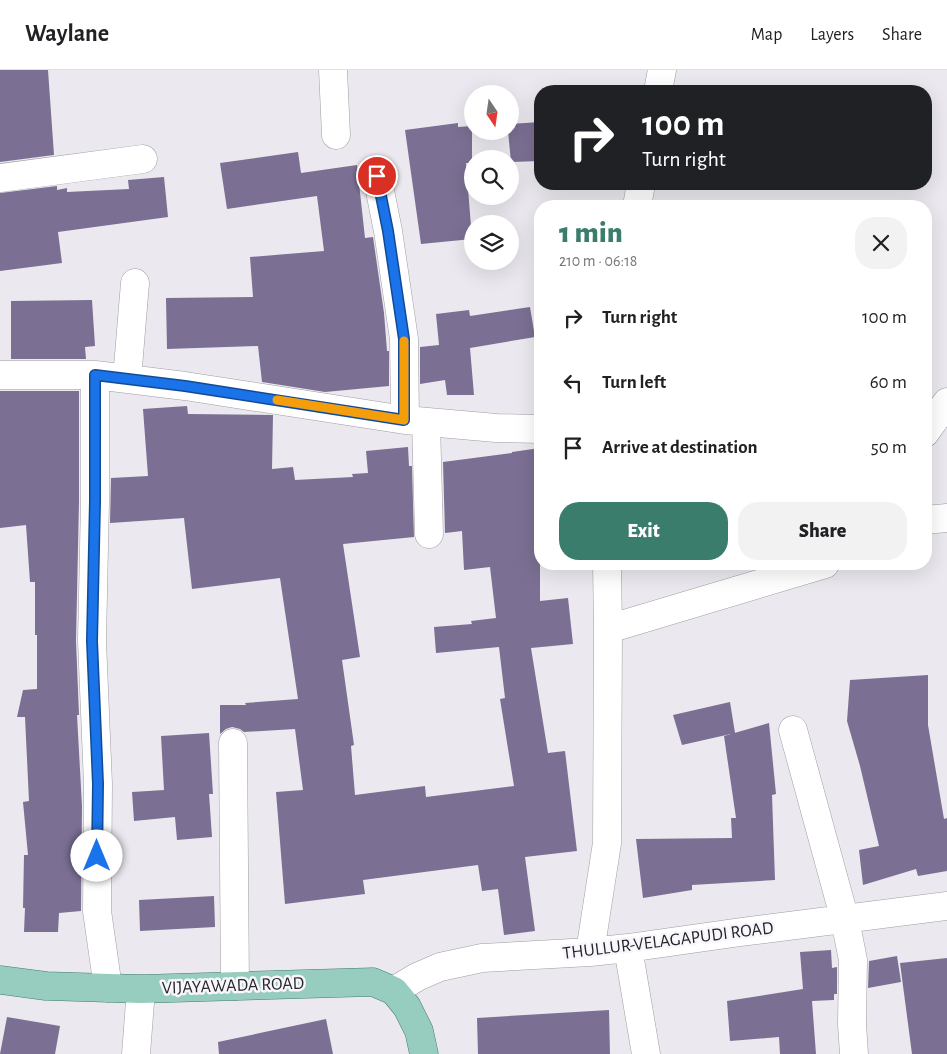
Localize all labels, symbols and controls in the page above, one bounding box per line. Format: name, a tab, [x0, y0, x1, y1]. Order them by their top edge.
text: Waylane	[25, 22, 109, 46]
text: Map	[751, 26, 782, 44]
text: Layers	[810, 26, 854, 44]
text: Share	[882, 26, 922, 44]
north arrow	[464, 85, 519, 140]
map controls	[464, 85, 519, 270]
icon: right	[559, 105, 624, 170]
text: 100 m	[642, 107, 725, 142]
text: Turn right	[642, 148, 726, 170]
button: search	[464, 150, 519, 205]
pin	[356, 155, 398, 197]
icon: arrive	[363, 162, 391, 190]
button: layers	[464, 215, 519, 270]
button: close	[855, 217, 907, 269]
text: 1 min	[559, 218, 623, 248]
text: 210 m · 06:18	[559, 253, 637, 269]
icon: right	[559, 304, 587, 332]
text: Turn right	[602, 308, 677, 327]
text: 100 m	[862, 308, 907, 327]
icon: left	[559, 369, 587, 397]
text: Turn left	[602, 373, 666, 392]
text: 60 m	[870, 373, 907, 392]
icon: arrive	[559, 434, 587, 462]
text: Arrive at destination	[602, 438, 758, 457]
text: 50 m	[871, 438, 907, 457]
button: Exit	[559, 502, 728, 560]
button: Share	[738, 502, 907, 560]
position arrow	[70, 829, 122, 881]
street label: THULLUR-VELAGAPUDI ROAD	[562, 919, 774, 963]
street label: VIJAYAWADA ROAD	[161, 975, 305, 997]

